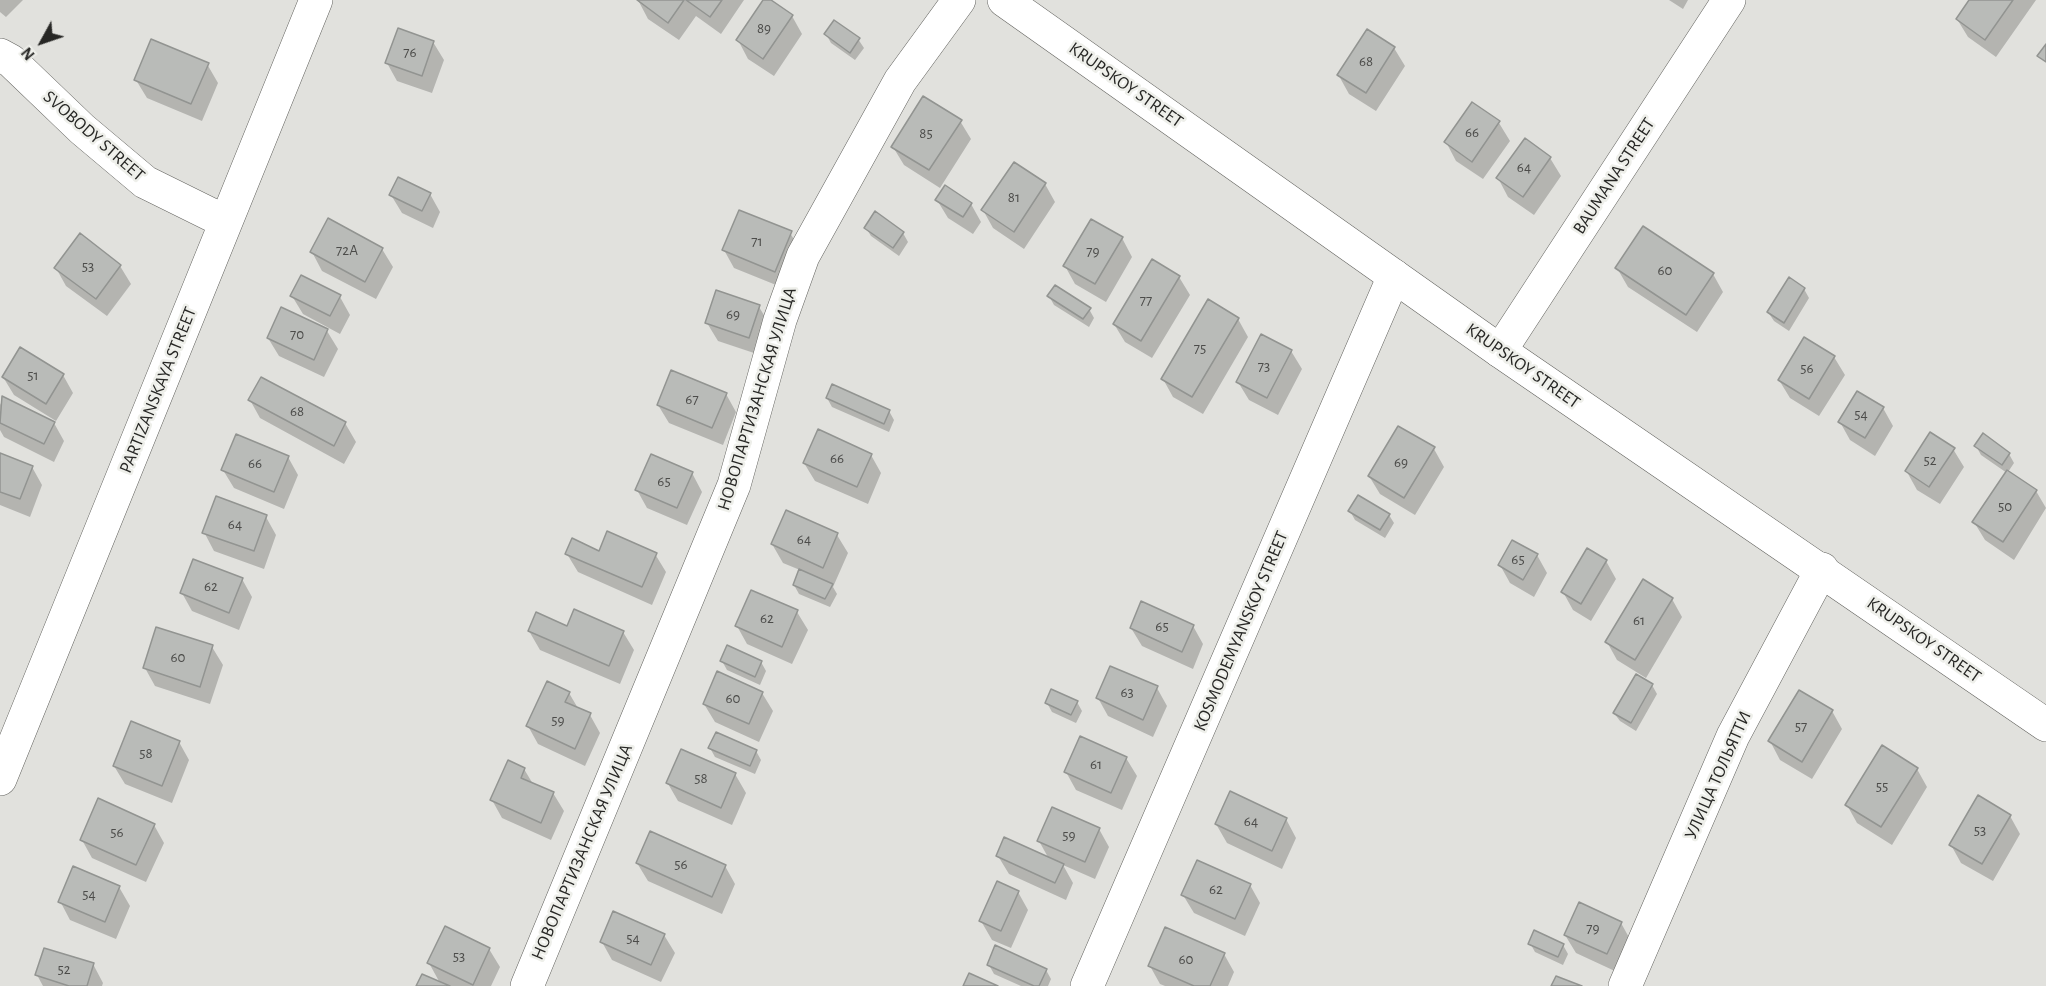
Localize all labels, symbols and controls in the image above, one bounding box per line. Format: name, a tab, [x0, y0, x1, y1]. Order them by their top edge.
north arrow	[12, 12, 72, 72]
house number: 89	[757, 19, 771, 37]
street label: KRUPSKOY STREET	[1065, 38, 1187, 132]
house number: 76	[403, 43, 417, 61]
text: N	[19, 44, 38, 63]
house number: 68	[1359, 52, 1373, 70]
street label: SVOBODY STREET	[39, 86, 149, 186]
street label: BAUMANA STREET	[1568, 114, 1660, 238]
house number: 66	[1465, 123, 1479, 141]
house number: 85	[919, 124, 933, 142]
house number: 64	[1517, 158, 1531, 176]
house number: 81	[1008, 188, 1020, 206]
house number: 71	[751, 232, 763, 250]
house number: 72А	[336, 241, 358, 259]
house number: 79	[1086, 242, 1100, 260]
house number: 53	[82, 257, 94, 275]
house number: 60	[1658, 261, 1672, 279]
street label: НОВОПАРТИЗАНСКАЯ УЛИЦА	[713, 285, 801, 513]
house number: 77	[1140, 291, 1152, 309]
street label: PARTIZANSKAYA STREET	[115, 304, 201, 476]
house number: 69	[726, 305, 740, 323]
street label: KRUPSKOY STREET	[1462, 319, 1584, 413]
house number: 70	[290, 325, 304, 343]
house number: 75	[1194, 339, 1206, 357]
house number: 73	[1258, 357, 1270, 375]
house number: 56	[1800, 359, 1814, 377]
house number: 51	[27, 366, 39, 384]
house number: 67	[685, 390, 699, 408]
house number: 68	[290, 402, 304, 420]
house number: 54	[1854, 405, 1868, 423]
house number: 66	[830, 449, 844, 467]
house number: 52	[1923, 451, 1937, 469]
house number: 69	[1394, 453, 1408, 471]
house number: 66	[248, 454, 262, 472]
house number: 65	[657, 472, 671, 490]
house number: 50	[1998, 497, 2012, 515]
house number: 64	[228, 515, 242, 533]
street label: KOSMODEMYANSKOY STREET	[1189, 528, 1293, 734]
house number: 64	[797, 530, 811, 548]
house number: 65	[1511, 550, 1525, 568]
house number: 62	[204, 577, 218, 595]
street label: KRUPSKOY STREET	[1863, 593, 1985, 687]
house number: 62	[760, 609, 774, 627]
house number: 61	[1633, 611, 1645, 629]
house number: 65	[1155, 617, 1169, 635]
house number: 60	[171, 648, 185, 666]
house number: 63	[1120, 683, 1134, 701]
house number: 60	[726, 689, 740, 707]
street label: УЛИЦА ТОЛЬЯТТИ	[1680, 707, 1756, 843]
house number: 59	[551, 711, 565, 729]
house number: 57	[1795, 717, 1807, 735]
street label: НОВОПАРТИЗАНСКАЯ УЛИЦА	[527, 741, 637, 963]
house number: 58	[139, 744, 153, 762]
house number: 61	[1090, 755, 1102, 773]
house number: 58	[694, 769, 708, 787]
house number: 55	[1876, 777, 1888, 795]
house number: 64	[1244, 812, 1258, 830]
house number: 53	[1974, 821, 1986, 839]
house number: 56	[110, 823, 124, 841]
house number: 59	[1062, 826, 1076, 844]
house number: 56	[674, 855, 688, 873]
house number: 62	[1209, 880, 1223, 898]
house number: 54	[82, 885, 96, 903]
house number: 79	[1586, 919, 1600, 937]
house number: 54	[626, 929, 640, 947]
house number: 53	[453, 947, 465, 965]
house number: 60	[1179, 950, 1193, 968]
house number: 52	[57, 960, 71, 978]

